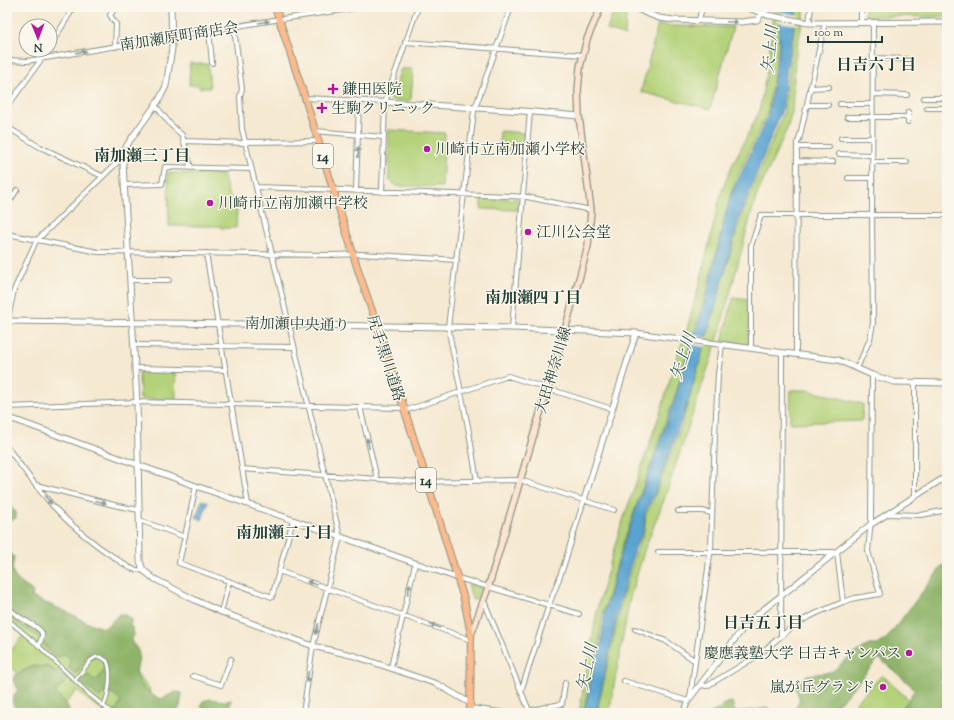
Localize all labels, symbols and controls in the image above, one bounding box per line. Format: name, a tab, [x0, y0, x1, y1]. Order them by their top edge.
north arrow	[18, 18, 58, 58]
street label: 南加瀬原町商店会	[118, 18, 240, 57]
one-way arrow	[258, 18, 270, 24]
one-way arrow	[726, 18, 738, 25]
scale bar	[808, 18, 882, 44]
water label: 矢上川	[758, 22, 786, 74]
text: 100 m	[814, 24, 843, 42]
text: N	[33, 39, 44, 55]
one-way arrow	[75, 49, 87, 55]
district label: 日吉六丁目	[836, 55, 916, 78]
place label: 鎌田医院	[342, 80, 402, 101]
marker: 鎌田医院	[327, 83, 339, 95]
place label: 生駒クリニック	[331, 99, 435, 120]
marker: 生駒クリニック	[316, 102, 328, 114]
place label: 川崎市立南加瀬小学校	[435, 140, 585, 161]
road number: 14	[313, 144, 333, 168]
marker: 川崎市立南加瀬小学校	[422, 144, 432, 154]
district label: 南加瀬三丁目	[94, 146, 190, 169]
one-way arrow	[354, 146, 361, 158]
place label: 川崎市立南加瀬中学校	[218, 194, 368, 215]
marker: 川崎市立南加瀬中学校	[205, 198, 215, 208]
place label: 江川公会堂	[536, 223, 611, 244]
marker: 江川公会堂	[523, 227, 533, 237]
district label: 南加瀬四丁目	[485, 288, 581, 311]
street label: 尻手黒川道路	[361, 312, 408, 405]
street label: 南加瀬中央通り	[244, 314, 350, 337]
street label: 大田神奈川線	[531, 324, 578, 417]
water label: 矢上川	[666, 328, 703, 383]
one-way arrow	[365, 437, 371, 449]
road number: 14	[416, 468, 436, 492]
one-way arrow	[43, 494, 52, 505]
one-way arrow	[95, 499, 107, 505]
district label: 南加瀬二丁目	[236, 523, 332, 546]
one-way arrow	[306, 580, 318, 586]
one-way arrow	[407, 582, 413, 595]
district label: 日吉五丁目	[723, 613, 803, 636]
one-way arrow	[314, 623, 320, 635]
one-way arrow	[428, 623, 440, 629]
water label: 矢上川	[572, 640, 605, 693]
place label: 慶應義塾大学 日吉キャンパス	[704, 644, 901, 665]
marker: 慶應義塾大学 日吉キャンパス	[904, 648, 914, 658]
one-way arrow	[305, 671, 311, 683]
place label: 嵐が丘グランド	[770, 678, 875, 699]
marker: 嵐が丘グランド	[878, 682, 888, 692]

